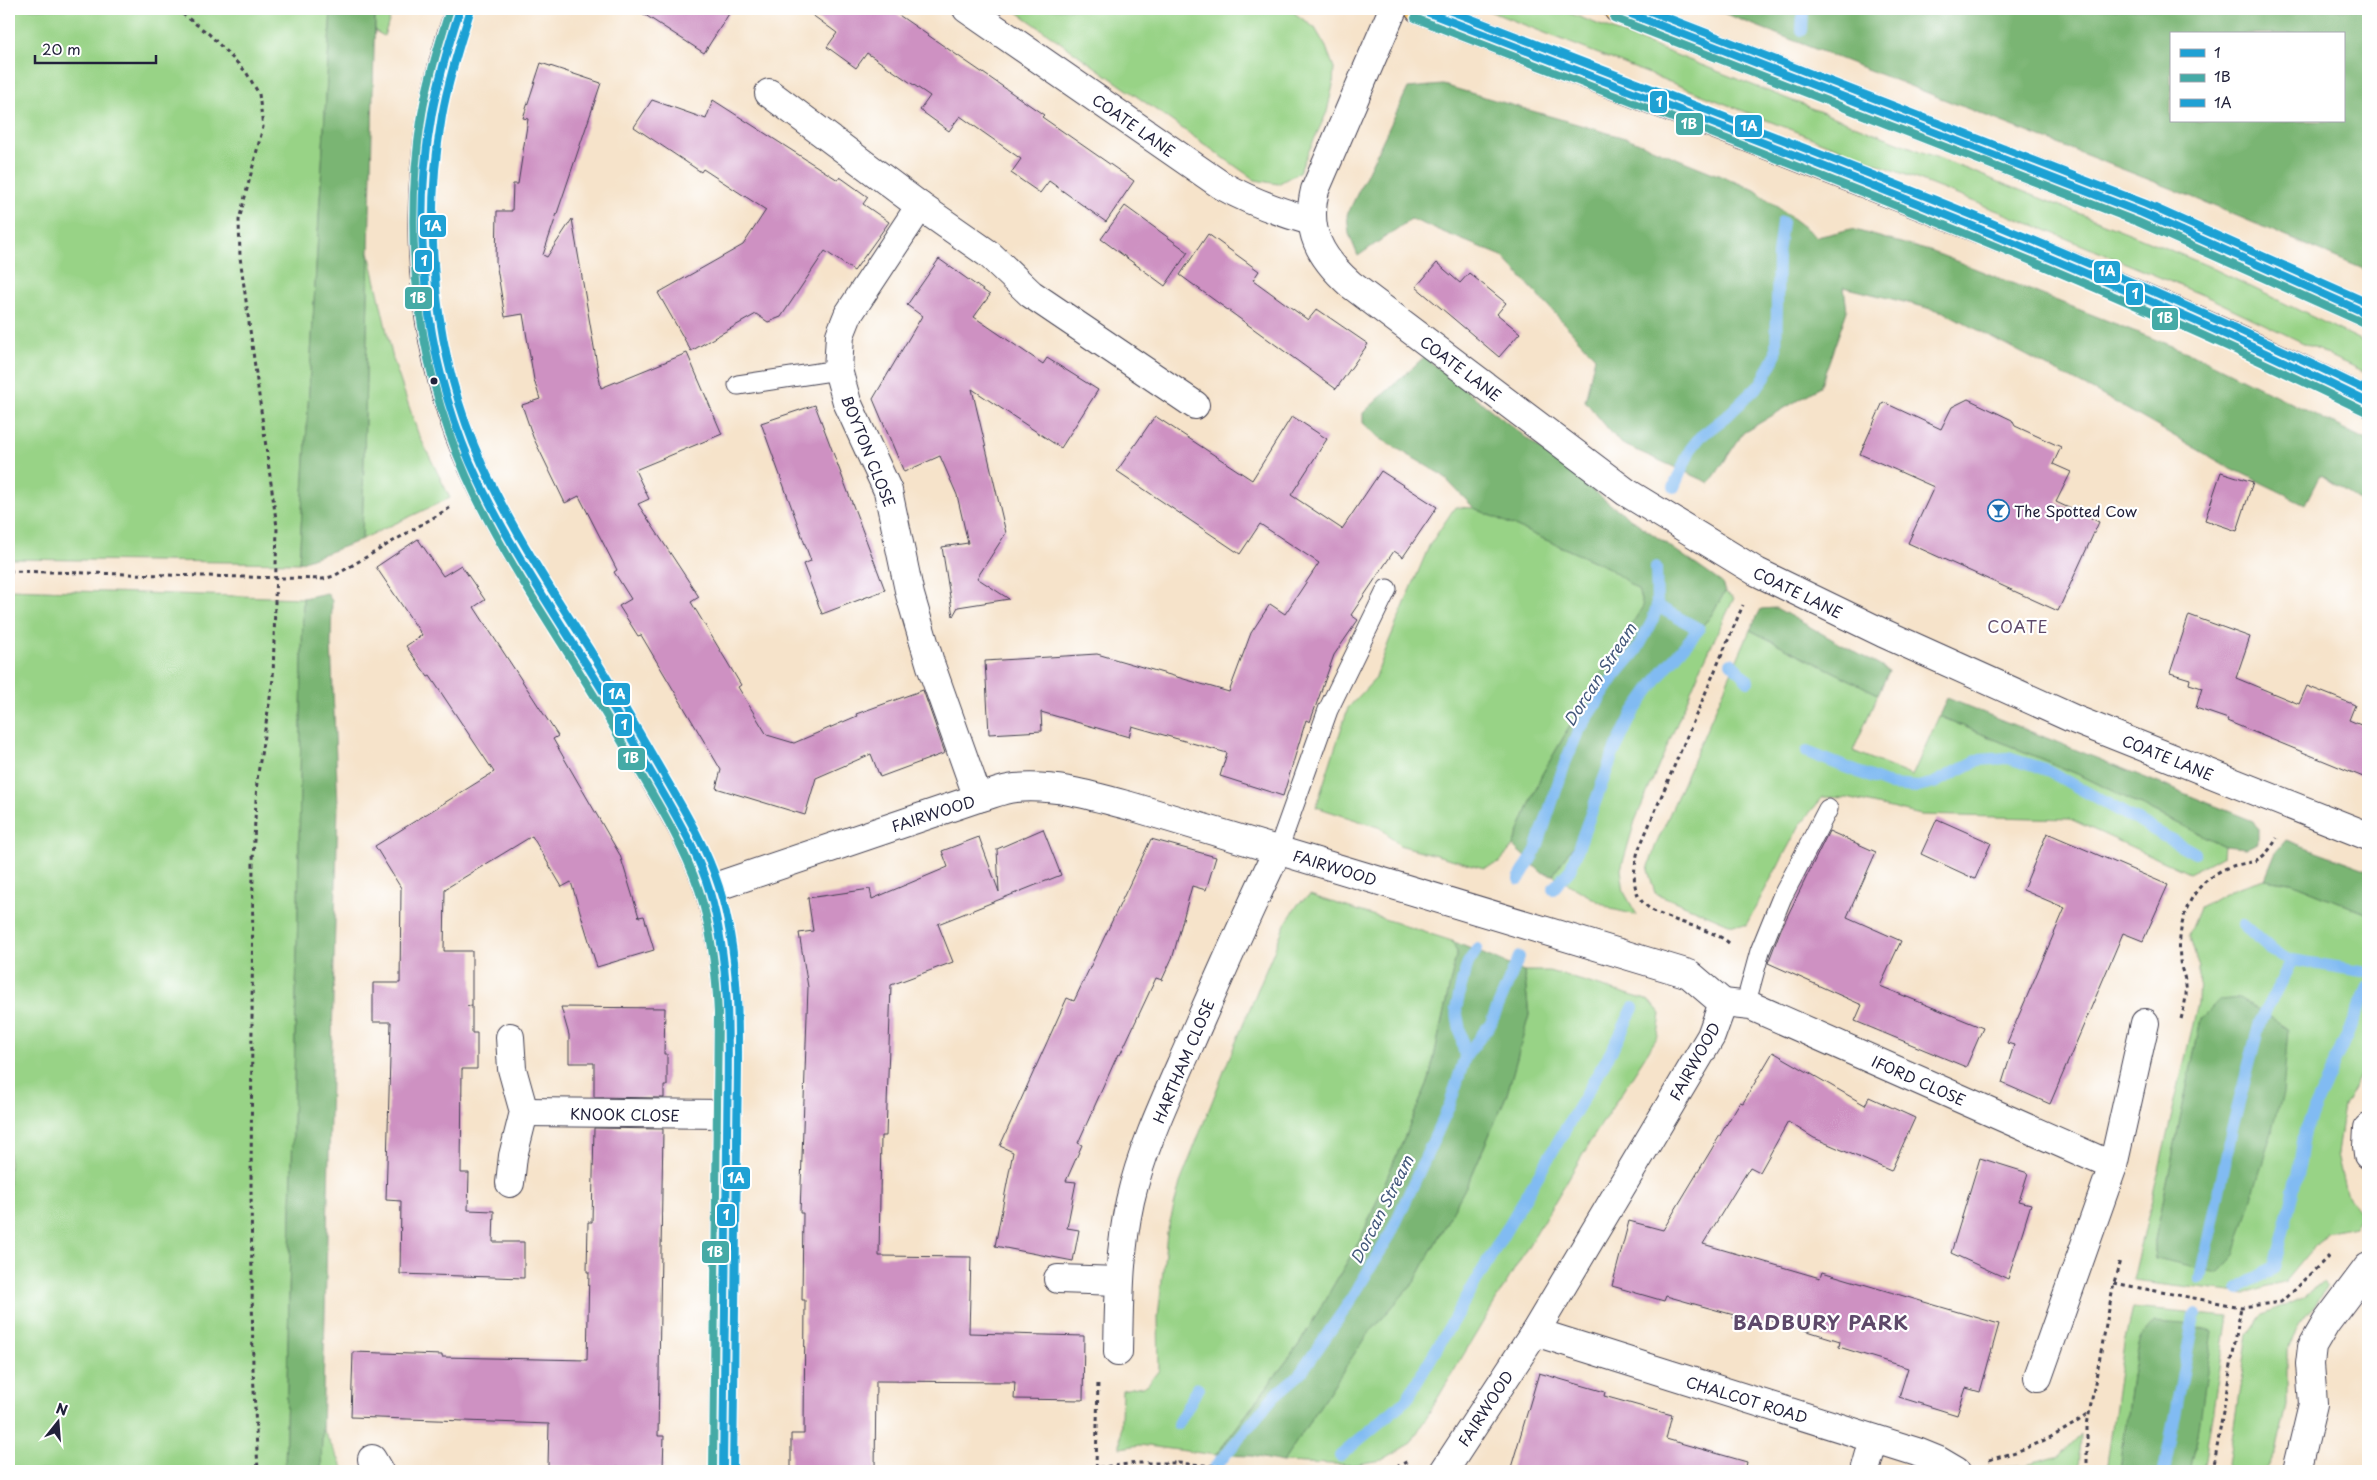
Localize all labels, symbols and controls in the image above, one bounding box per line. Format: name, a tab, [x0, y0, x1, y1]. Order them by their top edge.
scale bar	[35, 32, 156, 64]
legend	[2170, 32, 2344, 122]
text: 20 m	[42, 37, 81, 60]
text: 1	[2214, 40, 2221, 63]
text: 1B	[2214, 64, 2231, 87]
street label: COATE LANE	[1088, 88, 1180, 162]
line badge: 1	[1649, 90, 1668, 114]
text: 1A	[2214, 90, 2232, 113]
text: 1	[1656, 91, 1663, 112]
line badge: 1B	[1675, 112, 1704, 136]
text: 1B	[1681, 113, 1697, 134]
line badge: 1A	[1734, 114, 1763, 138]
text: 1A	[1740, 115, 1758, 136]
line badge: 1A	[419, 214, 447, 238]
text: 1A	[424, 215, 442, 236]
line badge: 1	[414, 249, 433, 273]
text: 1	[421, 250, 428, 271]
line badge: 1A	[2093, 260, 2121, 284]
text: 1A	[2098, 260, 2116, 281]
line badge: 1	[2125, 282, 2144, 306]
text: 1	[2132, 283, 2139, 304]
line badge: 1B	[404, 286, 433, 310]
text: 1B	[410, 287, 426, 308]
line badge: 1B	[2151, 307, 2179, 331]
text: 1B	[2157, 307, 2173, 328]
street label: COATE LANE	[1415, 330, 1507, 406]
unlabelled marker	[429, 376, 439, 386]
street label: BOYTON CLOSE	[836, 392, 902, 510]
bar icon: The Spotted Cow	[1986, 498, 2010, 522]
place label: The Spotted Cow	[2014, 499, 2138, 522]
street label: COATE LANE	[1749, 560, 1847, 624]
district label: COATE	[1987, 614, 2049, 638]
water label: Dorcan Stream	[1557, 617, 1642, 730]
line badge: 1A	[602, 682, 631, 706]
text: 1A	[608, 683, 626, 704]
line badge: 1	[614, 713, 633, 737]
text: 1	[621, 714, 628, 735]
street label: COATE LANE	[2119, 728, 2217, 786]
line badge: 1B	[617, 747, 646, 771]
text: 1B	[623, 747, 639, 768]
street label: FAIRWOOD	[888, 789, 978, 837]
street label: FAIRWOOD	[1290, 843, 1380, 891]
street label: HARTHAM CLOSE	[1146, 995, 1220, 1127]
street label: FAIRWOOD	[1663, 1018, 1725, 1104]
street label: IFORD CLOSE	[1868, 1049, 1970, 1111]
street label: KNOOK CLOSE	[570, 1102, 680, 1126]
water label: Dorcan Stream	[1343, 1150, 1419, 1267]
line badge: 1A	[722, 1166, 751, 1190]
text: 1A	[727, 1167, 745, 1188]
line badge: 1	[716, 1203, 736, 1227]
text: 1	[723, 1204, 730, 1225]
line badge: 1B	[701, 1240, 730, 1264]
text: 1B	[707, 1241, 723, 1262]
district label: BADBURY PARK	[1733, 1307, 1909, 1337]
street label: FAIRWOOD	[1452, 1365, 1518, 1451]
street label: CHALCOT ROAD	[1683, 1370, 1811, 1428]
text: N	[54, 1397, 70, 1421]
north arrow	[32, 1398, 82, 1448]

